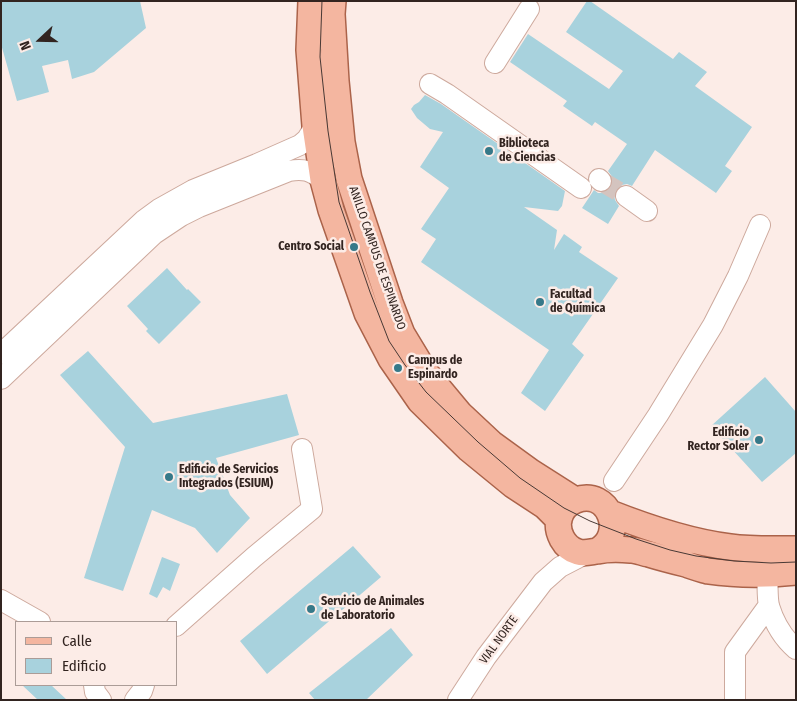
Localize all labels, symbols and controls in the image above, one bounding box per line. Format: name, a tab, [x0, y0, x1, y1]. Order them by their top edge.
north arrow	[15, 15, 65, 65]
text: N	[16, 39, 35, 53]
place label: Biblioteca de Ciencias	[499, 137, 555, 165]
marker: Biblioteca de Ciencias	[483, 145, 495, 157]
street label: ANILLO CAMPUS DE ESPINARDO	[346, 184, 408, 332]
place label: Centro Social	[278, 240, 344, 254]
marker: Centro Social	[348, 241, 360, 253]
place label: Facultad de Química	[550, 288, 605, 316]
marker: Facultad de Química	[534, 296, 546, 308]
place label: Campus de Espinardo	[408, 354, 462, 382]
marker: Campus de Espinardo	[392, 362, 404, 374]
place label: Edificio Rector Soler	[687, 426, 749, 454]
marker: Edificio Rector Soler	[753, 434, 765, 446]
place label: Edificio de Servicios Integrados (ESIUM)	[179, 463, 278, 491]
marker: Edificio de Servicios Integrados (ESIUM)	[163, 471, 175, 483]
place label: Servicio de Animales de Laboratorio	[321, 595, 424, 623]
marker: Servicio de Animales de Laboratorio	[305, 603, 317, 615]
street label: VIAL NORTE	[477, 613, 521, 667]
legend	[15, 621, 178, 686]
text: Calle	[62, 632, 92, 650]
text: Edificio	[62, 657, 107, 675]

